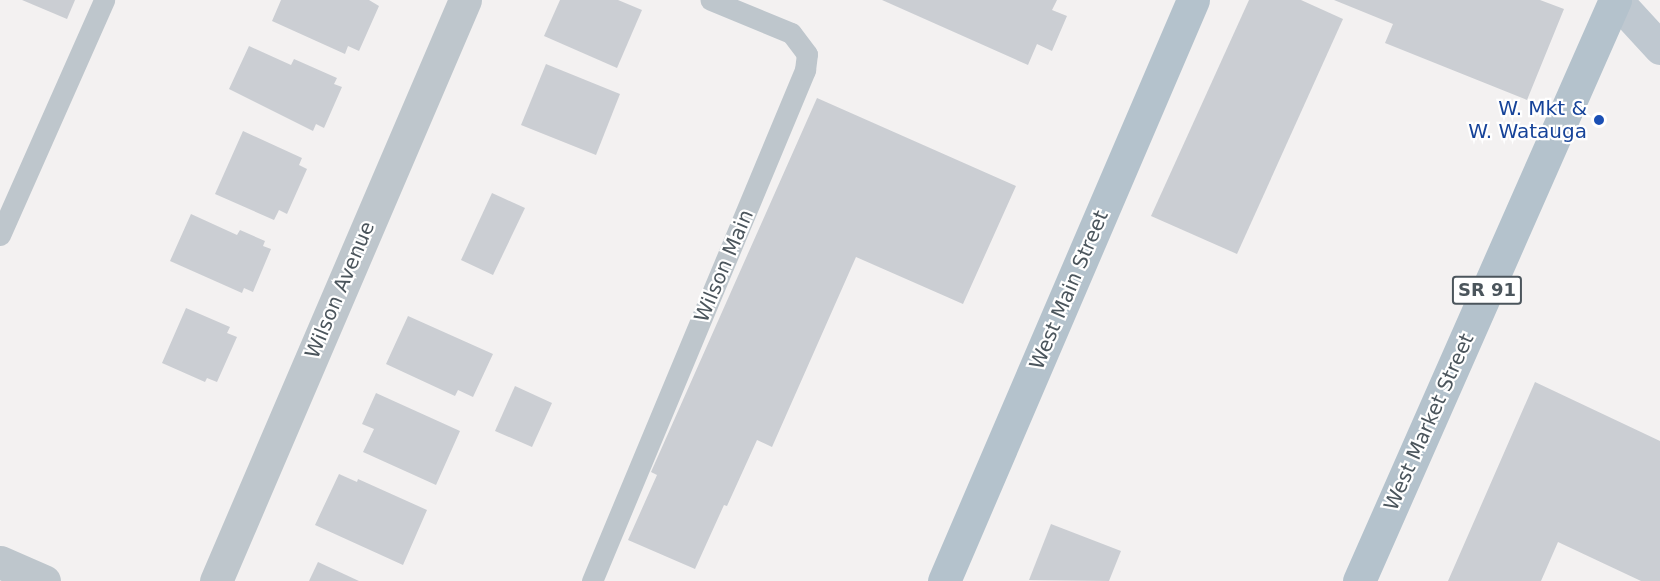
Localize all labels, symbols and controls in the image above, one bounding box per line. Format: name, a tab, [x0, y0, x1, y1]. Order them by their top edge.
place label: W. Mkt & W. Watauga	[1468, 96, 1587, 143]
marker: W. Mkt & W. Watauga	[1592, 113, 1606, 127]
street label: Wilson Main	[690, 206, 758, 326]
street label: West Main Street	[1025, 207, 1113, 373]
street label: Wilson Avenue	[300, 218, 380, 362]
road number: SR 91	[1451, 275, 1523, 305]
street label: West Market Street	[1379, 330, 1479, 514]

